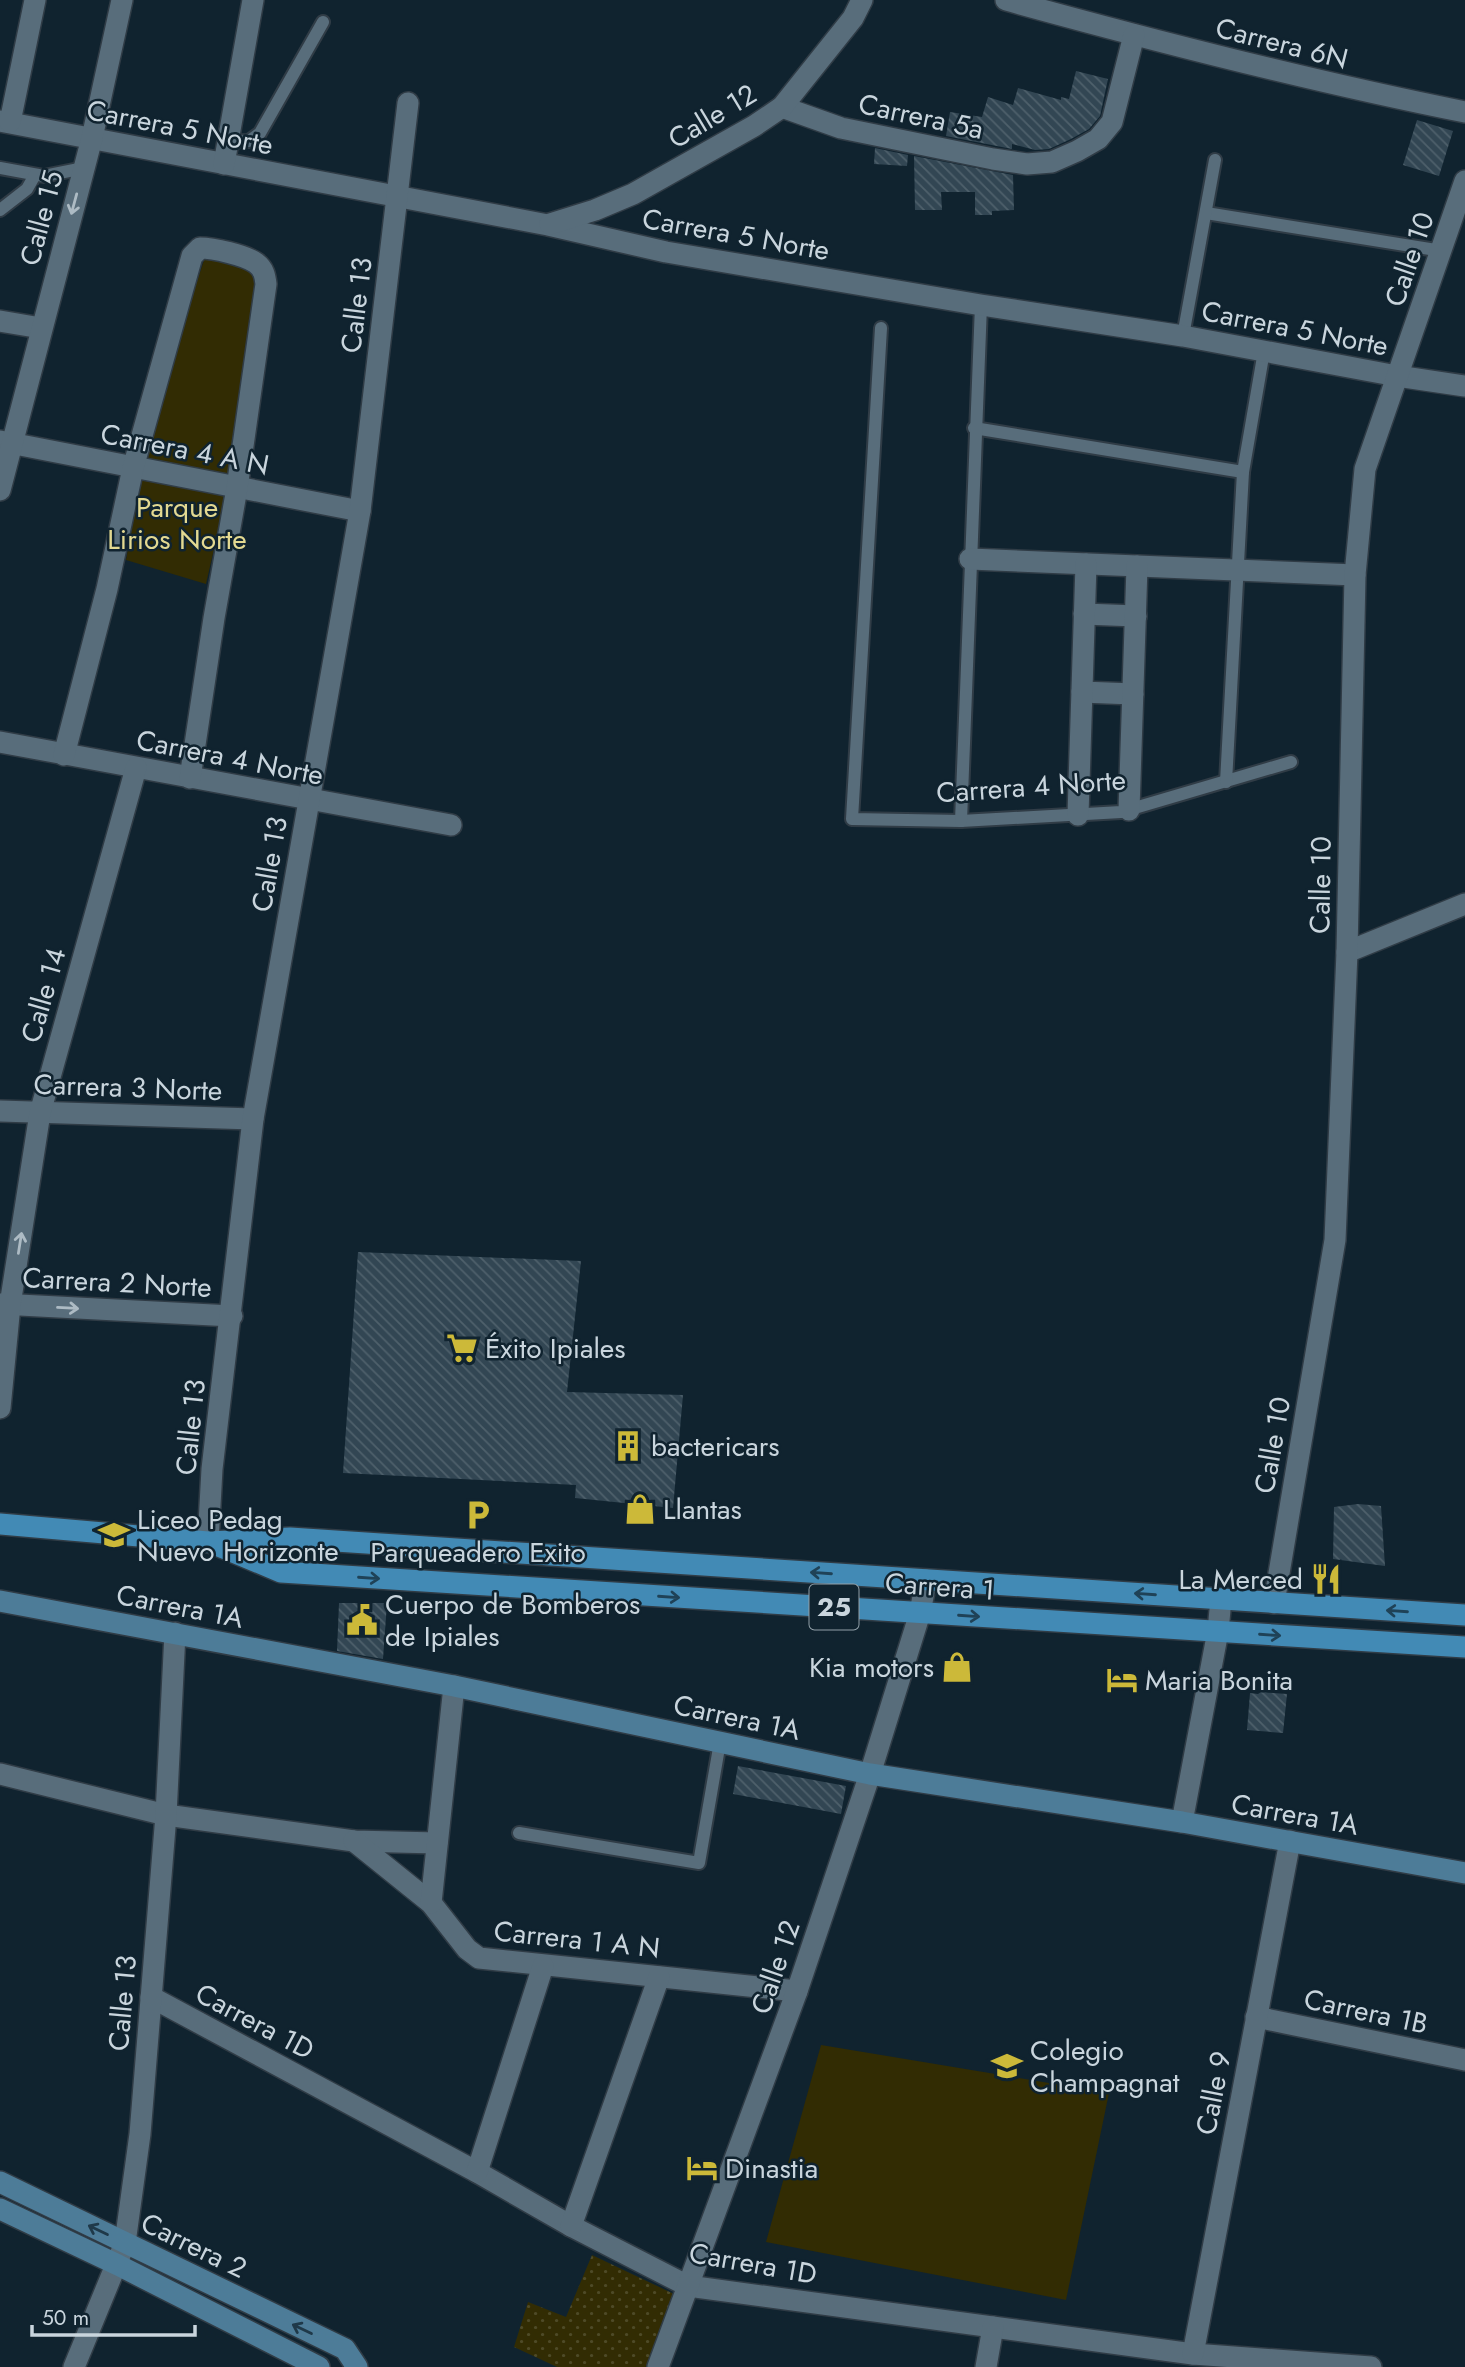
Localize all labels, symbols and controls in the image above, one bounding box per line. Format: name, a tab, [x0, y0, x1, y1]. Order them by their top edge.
street label: Carrera 6N	[1211, 7, 1352, 80]
street label: Calle 12	[660, 74, 764, 159]
street label: Carrera 5a	[855, 83, 987, 150]
street label: Carrera 5 Norte	[83, 89, 277, 166]
street label: Calle 15	[9, 166, 74, 270]
one-way arrow	[67, 193, 80, 215]
street label: Carrera 5 Norte	[639, 198, 833, 271]
street label: Calle 10	[1374, 206, 1445, 312]
street label: Calle 13	[330, 255, 383, 355]
street label: Carrera 5 Norte	[1198, 290, 1392, 367]
street label: Carrera 4 A N	[97, 413, 273, 486]
park label: Parque Lirios Norte	[107, 487, 247, 560]
street label: Carrera 4 Norte	[133, 719, 327, 796]
street label: Carrera 4 Norte	[935, 759, 1127, 814]
street label: Calle 13	[241, 813, 298, 915]
street label: Calle 10	[1299, 836, 1342, 934]
street label: Calle 14	[10, 943, 77, 1048]
street label: Carrera 3 Norte	[33, 1064, 223, 1111]
one-way arrow	[14, 1232, 27, 1255]
street label: Carrera 2 Norte	[21, 1257, 213, 1308]
one-way arrow	[56, 1301, 79, 1314]
place label: Éxito Ipiales	[485, 1328, 626, 1369]
supermarket icon: Éxito Ipiales	[445, 1331, 479, 1365]
street label: Calle 13	[165, 1377, 216, 1477]
street label: Calle 10	[1244, 1393, 1301, 1497]
place label: bactericars	[651, 1426, 780, 1467]
building icon: bactericars	[611, 1429, 645, 1463]
place label: Llantas	[663, 1489, 742, 1530]
shop icon: Llantas	[623, 1492, 657, 1526]
parking icon: Parqueadero Exito	[461, 1498, 495, 1532]
place label: Liceo Pedag Nuevo Horizonte	[137, 1499, 339, 1572]
school or university icon: Liceo Pedag Nuevo Horizonte	[97, 1518, 131, 1552]
place label: Parqueadero Exito	[370, 1532, 586, 1573]
place label: La Merced	[1178, 1559, 1303, 1600]
street label: Carrera 1	[884, 1562, 996, 1611]
restaurant icon: La Merced	[1309, 1562, 1343, 1596]
one-way arrow	[809, 1566, 832, 1579]
one-way arrow	[357, 1571, 380, 1584]
street label: Carrera 1A	[113, 1574, 247, 1639]
place label: Cuerpo de Bomberos de Ipiales	[385, 1584, 640, 1657]
road number: 25	[810, 1584, 858, 1630]
one-way arrow	[1135, 1587, 1157, 1600]
one-way arrow	[657, 1591, 680, 1604]
public building icon: Cuerpo de Bomberos de Ipiales	[345, 1603, 379, 1637]
one-way arrow	[1386, 1604, 1409, 1617]
one-way arrow	[958, 1610, 980, 1623]
one-way arrow	[1258, 1628, 1281, 1641]
place label: Kia motors	[809, 1647, 934, 1688]
shop icon: Kia motors	[940, 1650, 974, 1684]
place label: Maria Bonita	[1145, 1660, 1293, 1701]
hotel icon: Maria Bonita	[1105, 1663, 1139, 1697]
street label: Carrera 1A	[670, 1684, 804, 1751]
street label: Carrera 1A	[1228, 1783, 1362, 1846]
street label: Carrera 1 A N	[492, 1910, 662, 1969]
street label: Calle 12	[740, 1915, 811, 2020]
street label: Calle 13	[98, 1953, 147, 2053]
street label: Carrera 1D	[188, 1973, 321, 2070]
street label: Carrera 1B	[1300, 1978, 1432, 2045]
place label: Colegio Champagnat	[1030, 2030, 1180, 2103]
street label: Calle 9	[1185, 2048, 1242, 2138]
school or university icon: Colegio Champagnat	[990, 2049, 1024, 2083]
place label: Dinastia	[725, 2148, 818, 2189]
hotel icon: Dinastia	[685, 2151, 719, 2185]
street label: Carrera 2	[134, 2202, 254, 2289]
one-way arrow	[88, 2222, 109, 2236]
street label: Carrera 1D	[686, 2232, 820, 2295]
scale bar	[32, 2294, 194, 2338]
text: 50 m	[42, 2303, 89, 2333]
one-way arrow	[292, 2322, 313, 2335]

